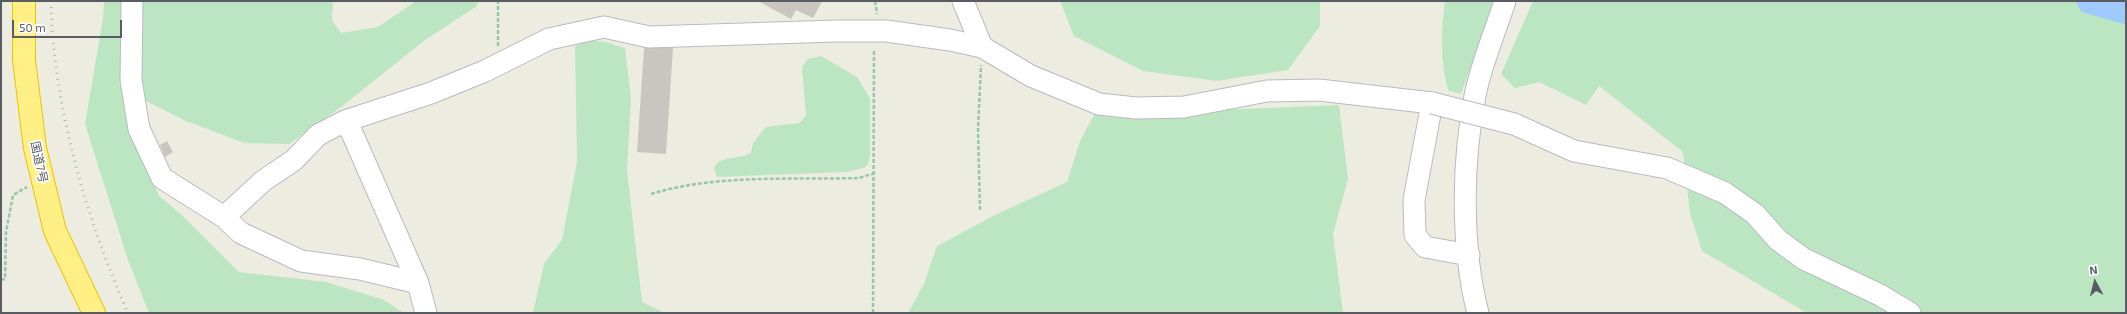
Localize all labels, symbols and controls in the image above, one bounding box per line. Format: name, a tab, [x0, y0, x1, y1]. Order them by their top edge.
scale bar	[14, 12, 124, 38]
text: 50 m	[19, 20, 46, 34]
street label: 国道7号	[28, 140, 50, 184]
north arrow	[2075, 262, 2115, 302]
text: N	[2089, 263, 2098, 277]

